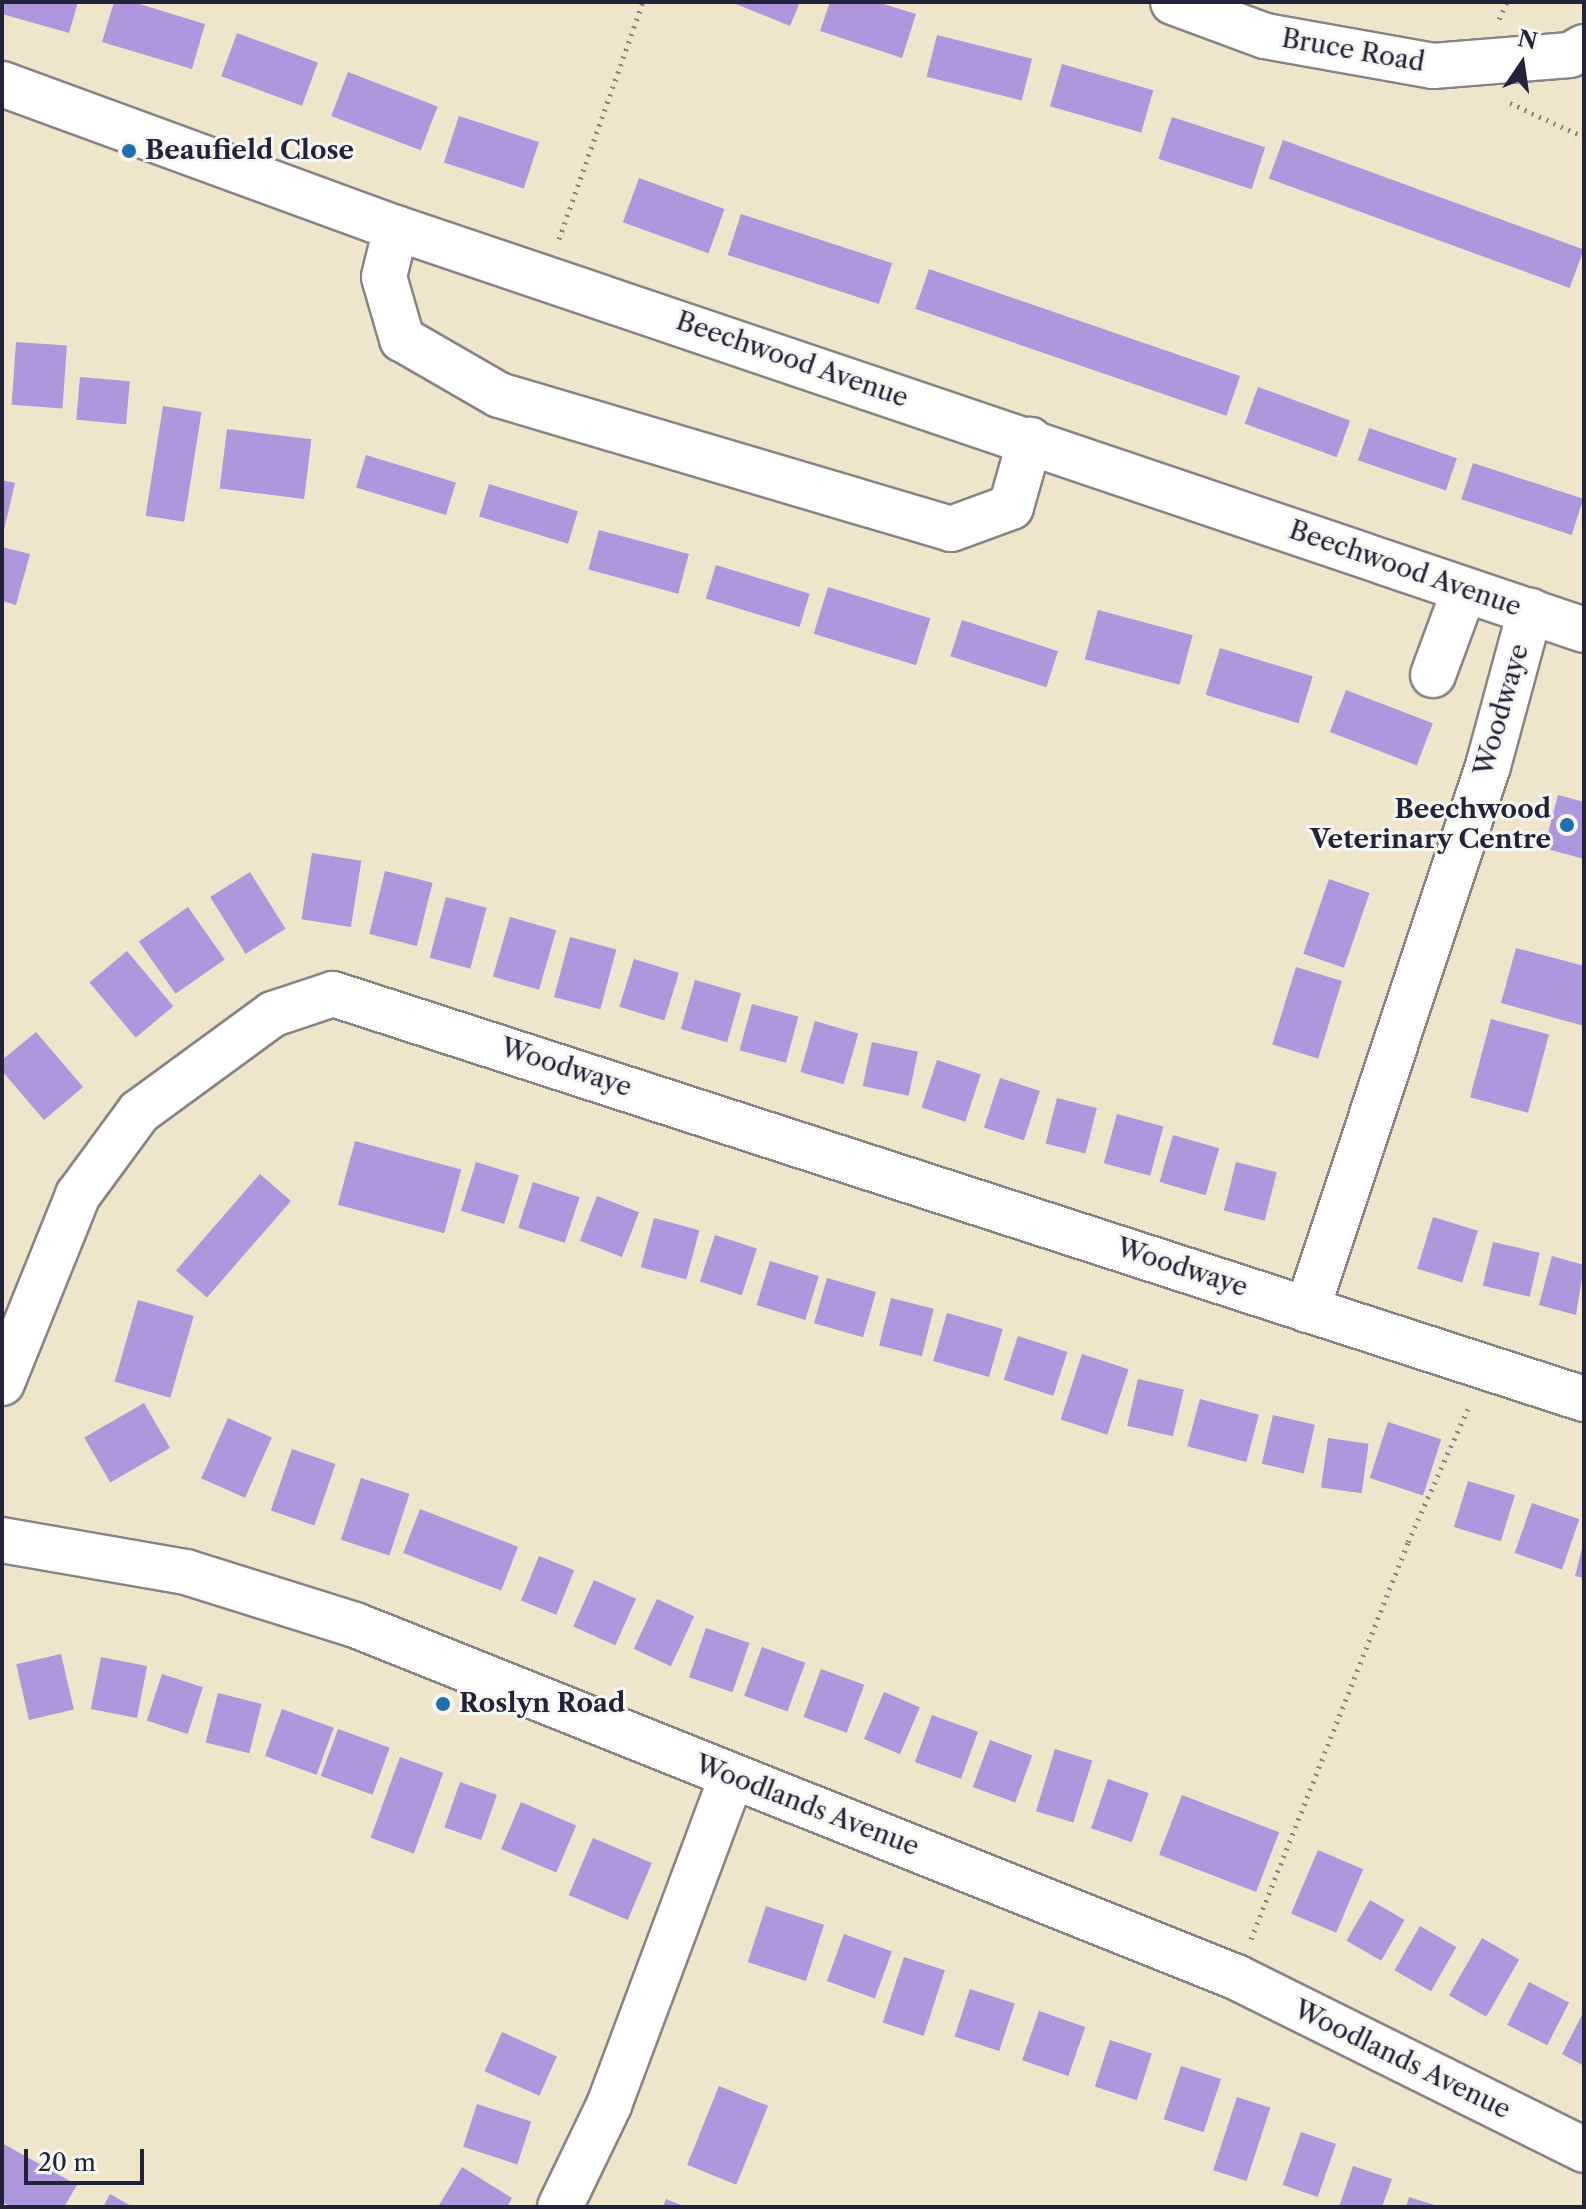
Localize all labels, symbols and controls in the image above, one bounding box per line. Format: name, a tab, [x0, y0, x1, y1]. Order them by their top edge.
street label: Bruce Road	[1279, 23, 1427, 79]
north arrow	[1482, 24, 1562, 104]
text: N	[1515, 25, 1540, 55]
place label: Beaufield Close	[145, 135, 354, 167]
marker: Beaufield Close	[120, 142, 138, 160]
street label: Beechwood Avenue	[671, 305, 913, 415]
street label: Beechwood Avenue	[1284, 514, 1526, 624]
street label: Woodwaye	[1468, 640, 1536, 780]
place label: Beechwood Veterinary Centre	[1309, 794, 1551, 856]
marker: Beechwood Veterinary Centre	[1558, 816, 1576, 834]
street label: Woodwaye	[497, 1032, 635, 1104]
street label: Woodwaye	[1113, 1232, 1251, 1304]
place label: Roslyn Road	[459, 1688, 625, 1720]
marker: Roslyn Road	[434, 1695, 452, 1713]
street label: Woodlands Avenue	[690, 1749, 924, 1863]
street label: Woodlands Avenue	[1288, 1994, 1516, 2126]
scale bar	[28, 2133, 148, 2183]
text: 20 m	[38, 2148, 96, 2177]

